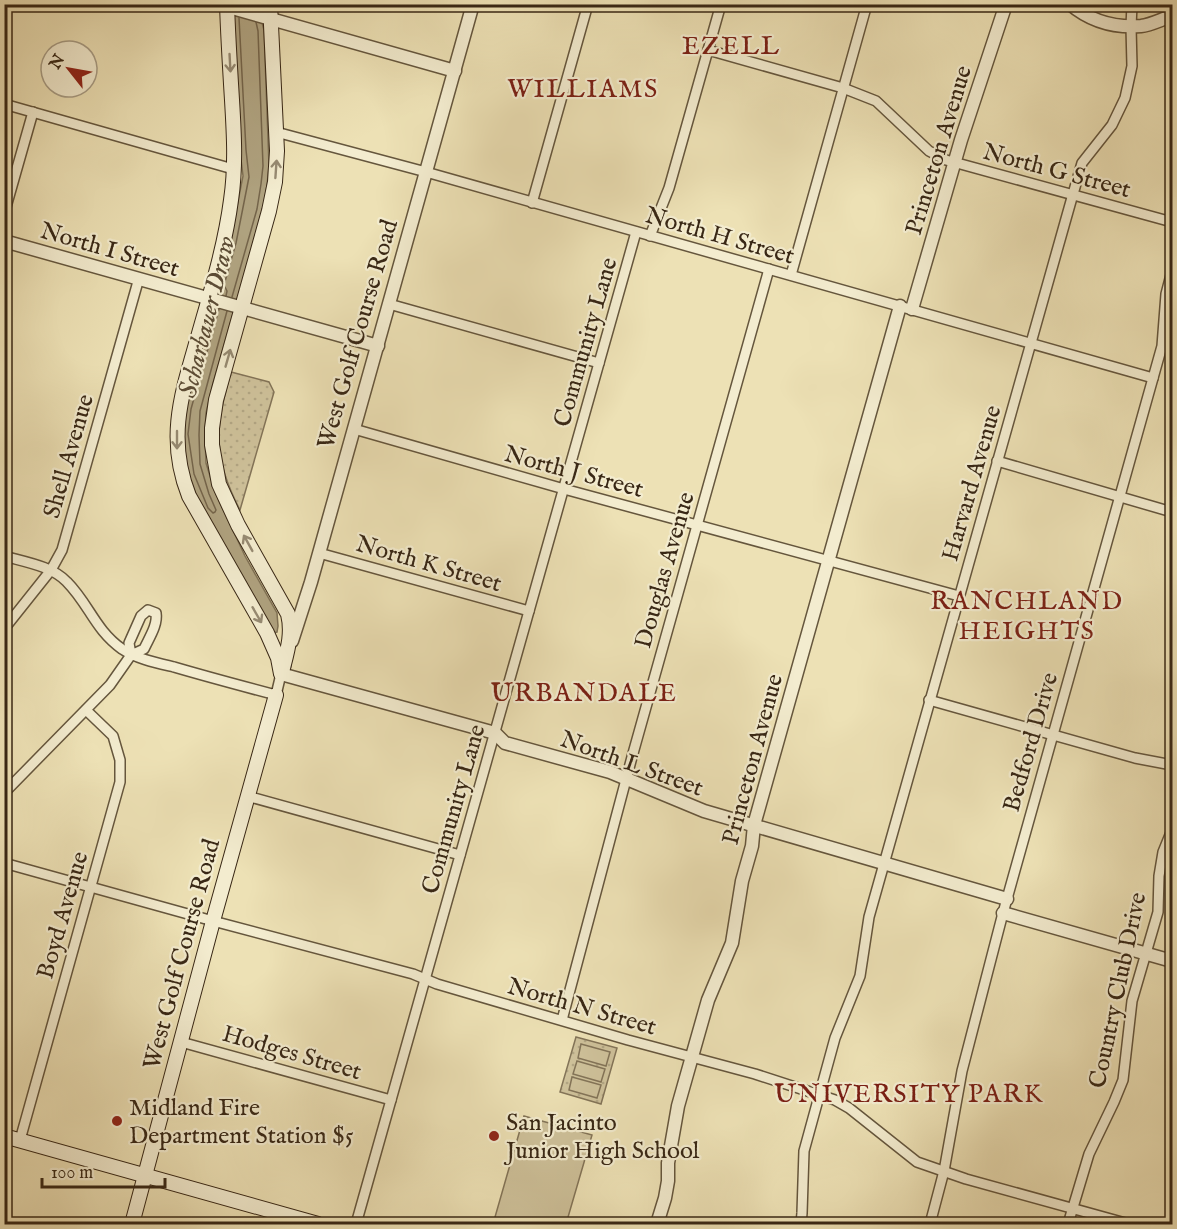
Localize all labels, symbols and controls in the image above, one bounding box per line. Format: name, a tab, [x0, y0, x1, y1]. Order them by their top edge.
district label: EZELL	[682, 30, 780, 63]
north arrow	[39, 39, 99, 99]
text: N	[45, 51, 70, 74]
one-way arrow	[225, 52, 236, 72]
street label: Princeton Avenue	[899, 62, 980, 239]
district label: WILLIAMS	[507, 73, 659, 106]
street label: North G Street	[979, 137, 1134, 206]
one-way arrow	[271, 160, 282, 180]
street label: North H Street	[642, 200, 798, 272]
street label: North I Street	[36, 216, 183, 285]
street label: West Golf Course Road	[311, 216, 406, 453]
water label: Scharbauer Draw	[171, 233, 244, 401]
street label: Community Lane	[547, 254, 625, 431]
one-way arrow	[223, 349, 234, 368]
street label: Shell Avenue	[37, 391, 102, 522]
street label: Harvard Avenue	[935, 402, 1010, 565]
one-way arrow	[171, 429, 183, 449]
street label: North J Street	[501, 439, 647, 506]
street label: Douglas Avenue	[628, 489, 703, 652]
street label: North K Street	[352, 529, 505, 600]
one-way arrow	[242, 535, 254, 552]
district label: RANCHLAND HEIGHTS	[930, 585, 1124, 648]
one-way arrow	[251, 606, 263, 623]
street label: Bedford Drive	[997, 669, 1066, 816]
street label: Princeton Avenue	[716, 671, 791, 848]
district label: URBANDALE	[491, 677, 677, 710]
street label: Community Lane	[415, 721, 493, 898]
street label: North L Street	[556, 724, 707, 805]
street label: West Golf Course Road	[137, 836, 228, 1073]
street label: Boyd Avenue	[30, 848, 96, 983]
street label: Country Club Drive	[1083, 890, 1154, 1091]
street label: North N Street	[503, 971, 660, 1044]
street label: Hodges Street	[218, 1019, 365, 1088]
district label: UNIVERSITY PARK	[774, 1078, 1044, 1111]
place label: Midland Fire Department Station $5	[129, 1093, 354, 1152]
place label: San Jacinto Junior High School	[503, 1108, 700, 1167]
marker: Midland Fire Department Station $5	[110, 1114, 124, 1128]
marker: San Jacinto Junior High School	[487, 1129, 501, 1143]
scale bar	[42, 1151, 165, 1189]
text: 100 m	[51, 1162, 93, 1185]

